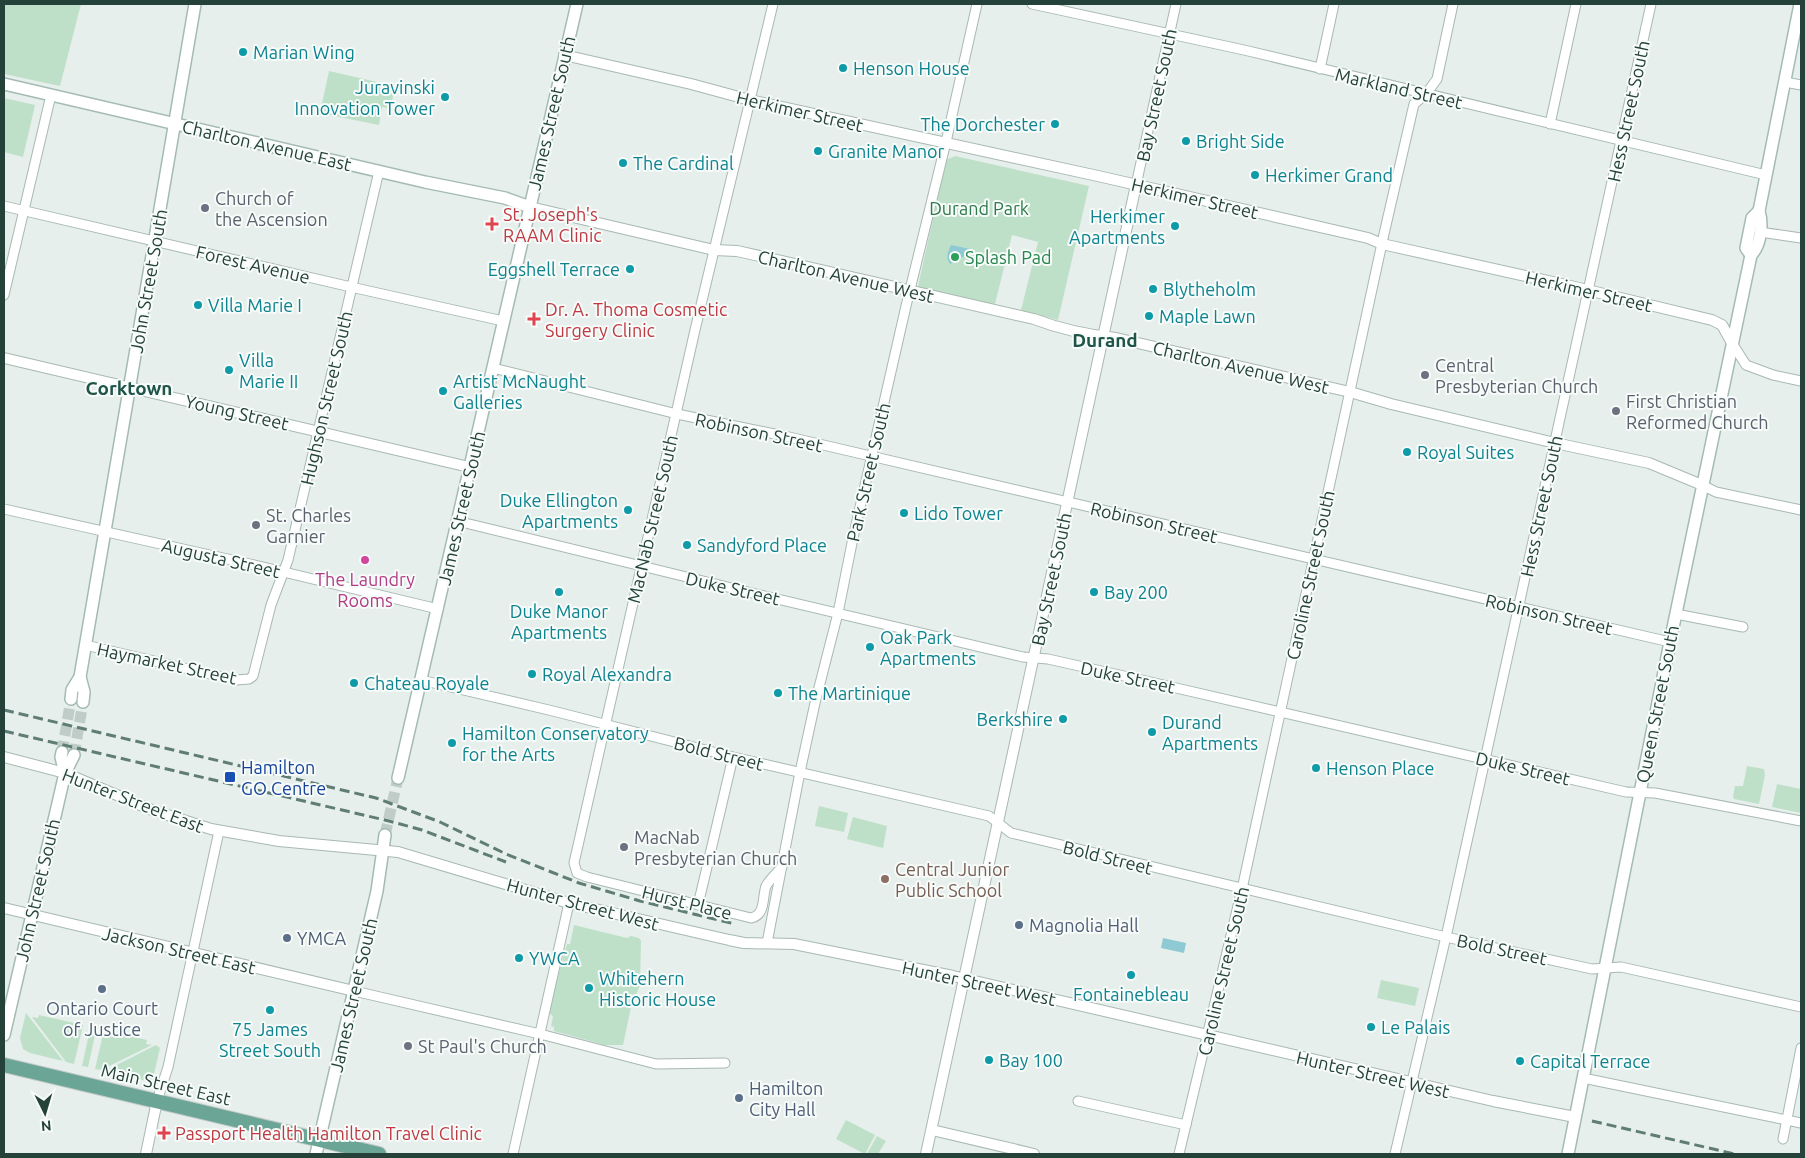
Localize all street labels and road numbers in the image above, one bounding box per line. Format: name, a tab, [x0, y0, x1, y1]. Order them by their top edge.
street label: Bay Street South	[1132, 27, 1180, 163]
street label: James Street South	[524, 34, 578, 192]
street label: Hess Street South	[1603, 38, 1653, 184]
street label: Markland Street	[1333, 64, 1465, 112]
street label: Herkimer Street	[735, 87, 865, 135]
street label: Charlton Avenue East	[180, 116, 354, 174]
street label: Herkimer Street	[1130, 174, 1260, 222]
street label: John Street South	[125, 207, 171, 355]
street label: Forest Avenue	[194, 241, 312, 287]
street label: Charlton Avenue West	[756, 246, 936, 306]
street label: Herkimer Street	[1524, 267, 1654, 315]
street label: Hughson Street South	[296, 309, 356, 487]
street label: Charlton Avenue West	[1151, 337, 1331, 397]
street label: Young Street	[183, 390, 291, 434]
street label: Park Street South	[842, 401, 894, 543]
street label: Robinson Street	[693, 409, 825, 455]
street label: James Street South	[434, 429, 488, 587]
street label: MacNab Street South	[623, 433, 681, 605]
street label: Hess Street South	[1516, 433, 1566, 579]
street label: Caroline Street South	[1282, 488, 1338, 662]
street label: Robinson Street	[1088, 498, 1220, 546]
street label: Bay Street South	[1027, 511, 1075, 647]
street label: Augusta Street	[160, 535, 282, 581]
street label: Duke Street	[684, 567, 782, 609]
street label: Robinson Street	[1483, 590, 1615, 638]
street label: Queen Street South	[1632, 623, 1683, 785]
street label: Haymarket Street	[95, 638, 239, 688]
street label: Duke Street	[1079, 657, 1177, 697]
street label: Bold Street	[672, 732, 766, 774]
street label: Duke Street	[1474, 747, 1572, 789]
street label: Hunter Street East	[60, 764, 206, 836]
street label: John Street South	[11, 817, 63, 963]
street label: Bold Street	[1061, 836, 1155, 878]
street label: Hunter Street West	[505, 874, 661, 934]
street label: Hurst Place	[640, 881, 734, 923]
street label: Caroline Street South	[1194, 884, 1252, 1058]
street label: James Street South	[326, 916, 380, 1074]
street label: Jackson Street East	[100, 923, 258, 977]
street label: Bold Street	[1455, 930, 1549, 968]
street label: Hunter Street West	[900, 957, 1058, 1009]
street label: Hunter Street West	[1294, 1047, 1452, 1101]
street label: Main Street East	[99, 1059, 233, 1109]

